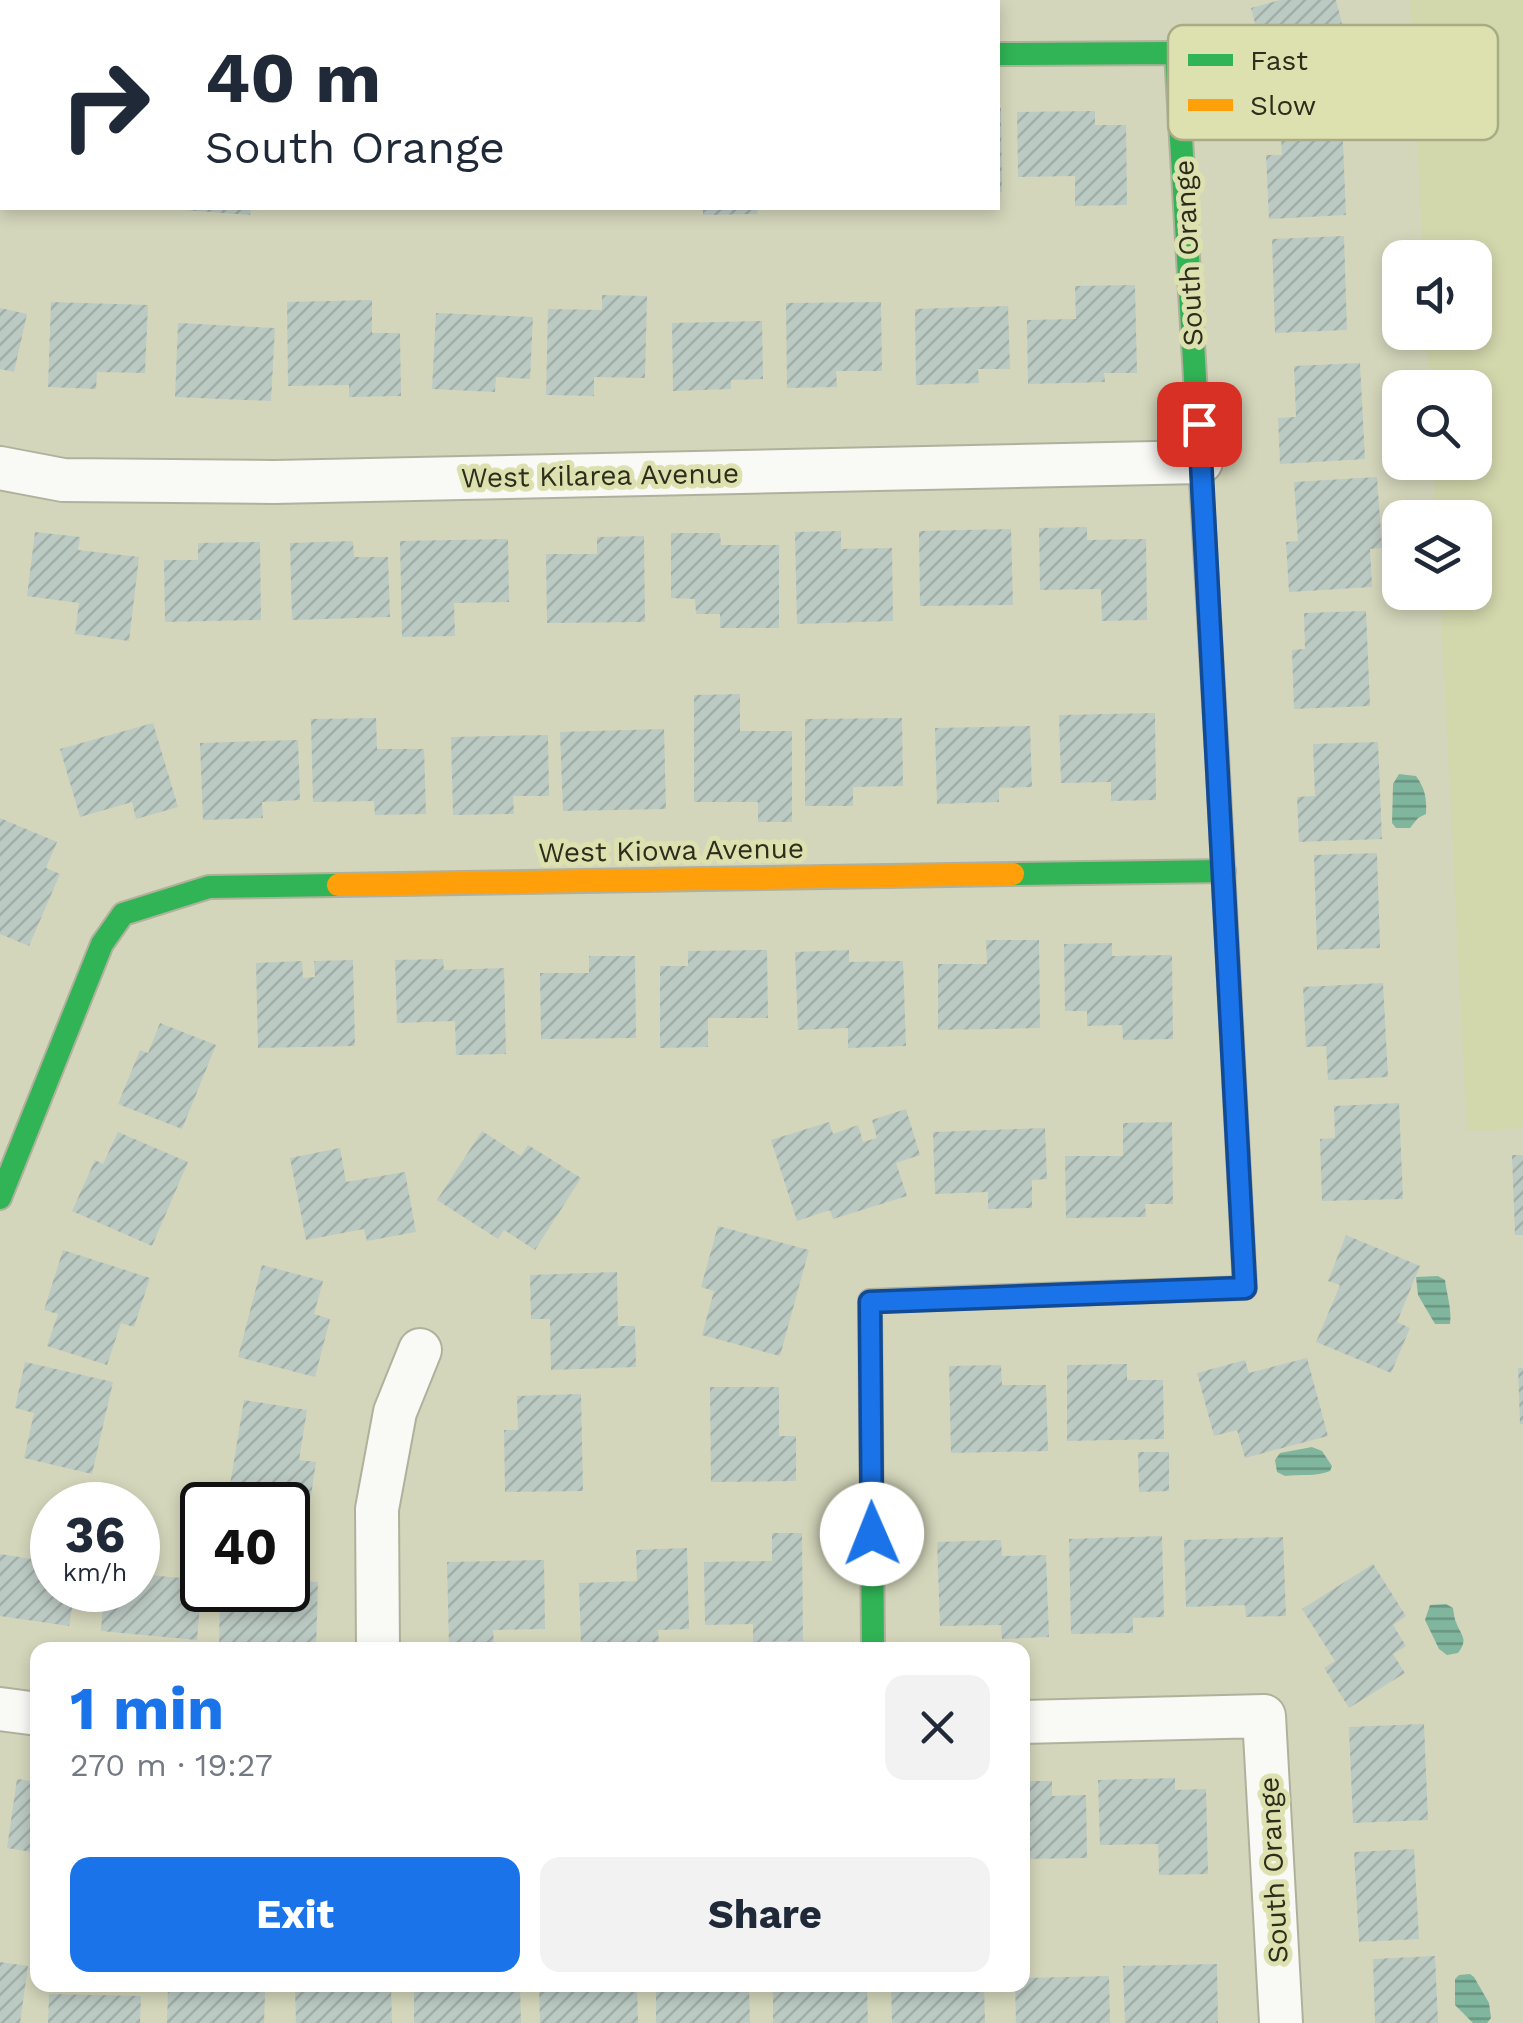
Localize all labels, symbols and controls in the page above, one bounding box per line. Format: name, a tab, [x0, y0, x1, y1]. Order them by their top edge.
legend	[1168, 25, 1498, 140]
text: 40 m	[205, 37, 381, 119]
icon: right	[40, 40, 170, 170]
text: Fast	[1250, 44, 1308, 77]
text: Slow	[1250, 89, 1316, 122]
text: South Orange	[205, 121, 505, 174]
street label: South Orange	[1167, 159, 1210, 347]
map controls	[1382, 240, 1492, 610]
button: sound	[1382, 240, 1492, 350]
button: search	[1382, 370, 1492, 480]
pin	[1157, 382, 1242, 467]
icon: arrive	[1172, 397, 1227, 452]
street label: West Kilarea Avenue	[461, 457, 739, 494]
button: layers	[1382, 500, 1492, 610]
street label: West Kiowa Avenue	[538, 832, 804, 869]
speed limit sign: 40	[180, 1482, 310, 1612]
position arrow	[820, 1482, 924, 1586]
text: 36	[65, 1505, 125, 1564]
text: km/h	[63, 1558, 127, 1587]
text: 1 min	[70, 1673, 224, 1744]
button: close	[885, 1675, 990, 1780]
text: 270 m · 19:27	[70, 1746, 273, 1784]
street label: South Orange	[1252, 1776, 1295, 1964]
button: Exit	[70, 1857, 520, 1972]
button: Share	[540, 1857, 990, 1972]

